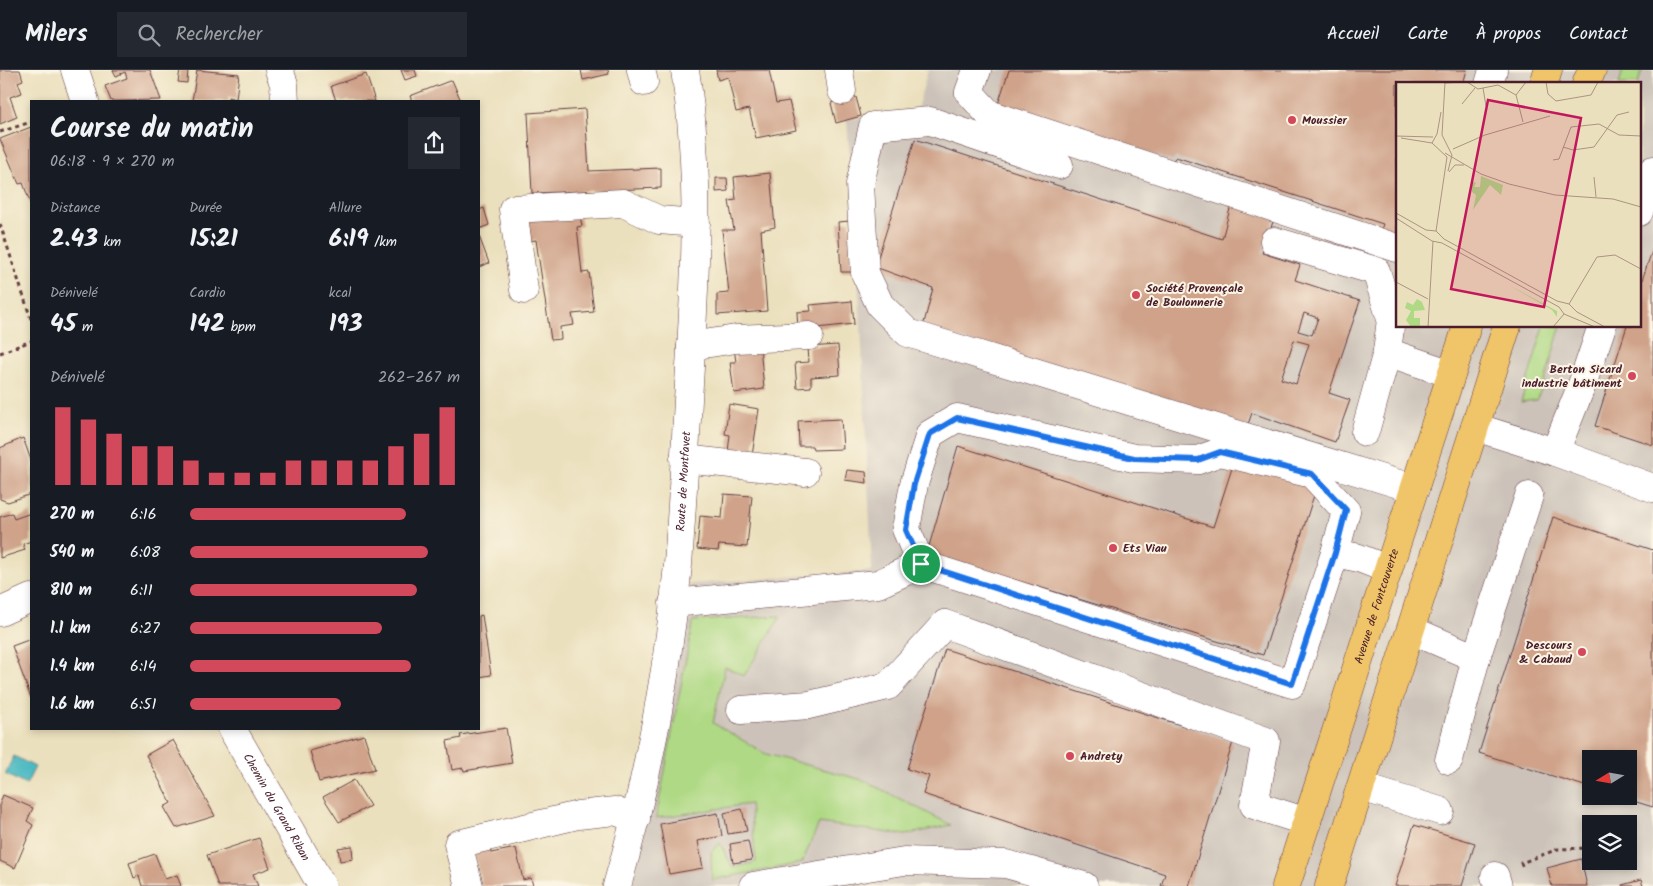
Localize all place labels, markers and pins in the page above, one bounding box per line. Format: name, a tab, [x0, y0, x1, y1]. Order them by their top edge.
place label: Moussier	[1302, 111, 1348, 130]
marker: Moussier	[1286, 114, 1298, 126]
place label: Société Provençale de Boulonnerie	[1146, 279, 1243, 312]
marker: Société Provençale de Boulonnerie	[1130, 289, 1142, 301]
place label: Berton Sicard industrie bâtiment	[1522, 360, 1623, 393]
marker: Berton Sicard industrie bâtiment	[1626, 370, 1638, 382]
place label: Ets Viau	[1123, 539, 1167, 558]
marker: Ets Viau	[1107, 542, 1119, 554]
pin	[900, 543, 942, 585]
place label: Descours & Cabaud	[1519, 636, 1573, 669]
marker: Descours & Cabaud	[1576, 646, 1588, 658]
place label: Andrety	[1080, 747, 1123, 766]
marker: Andrety	[1064, 750, 1076, 762]

